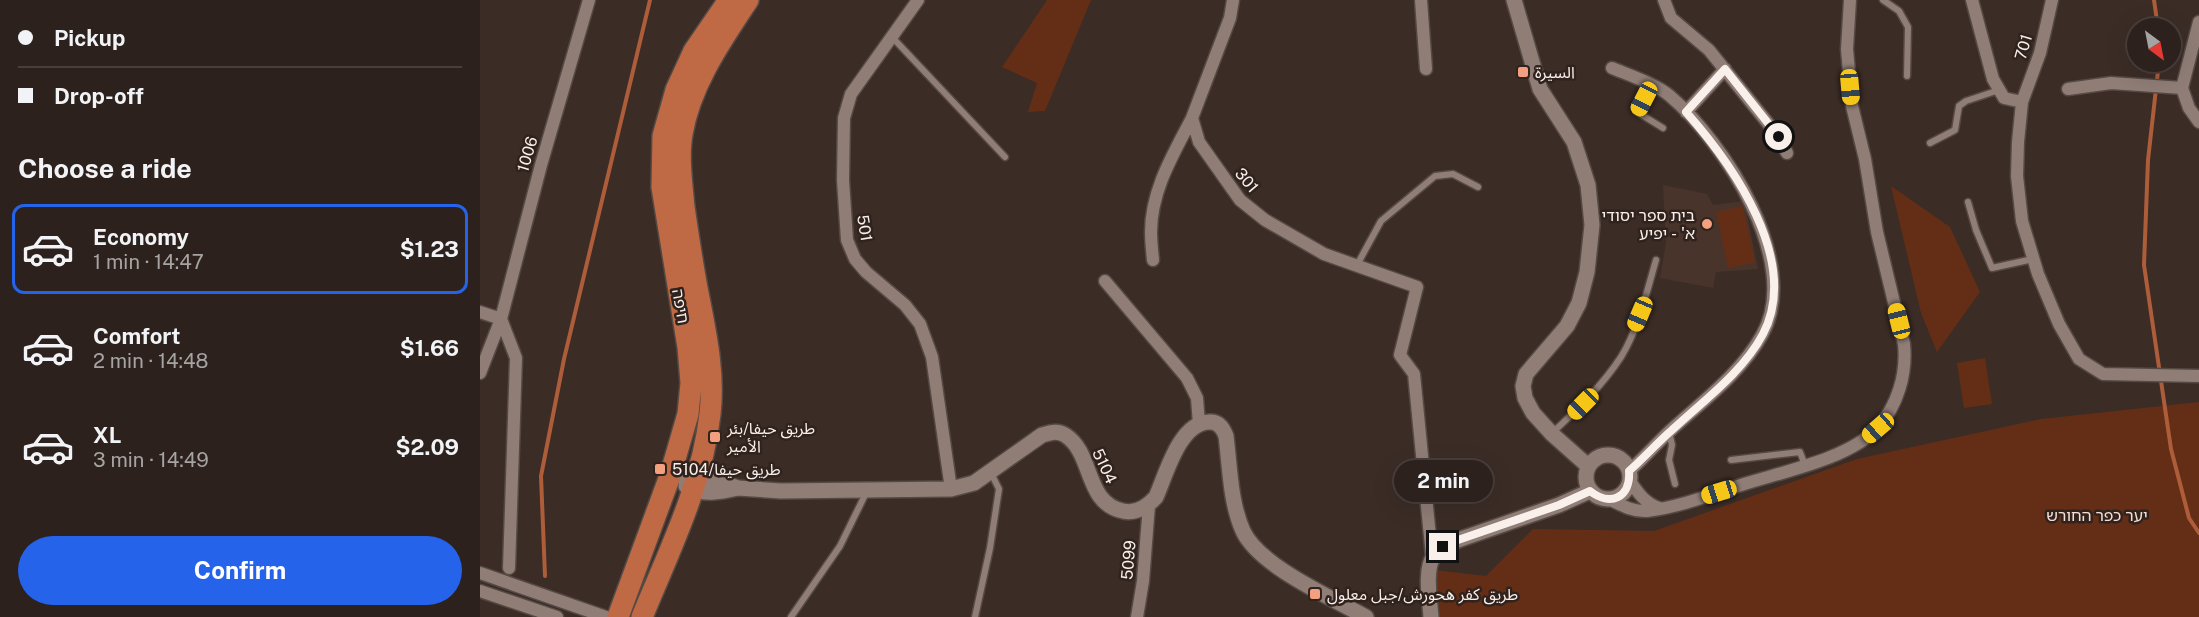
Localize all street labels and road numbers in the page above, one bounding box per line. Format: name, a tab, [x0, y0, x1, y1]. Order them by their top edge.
street label: 701	[2011, 32, 2036, 62]
street label: 1006	[513, 134, 542, 174]
street label: 301	[1231, 164, 1262, 196]
street label: 501	[853, 213, 876, 243]
street label: חיפה	[668, 287, 693, 325]
street label: 5104	[1088, 446, 1121, 487]
street label: 5099	[1117, 539, 1140, 581]

